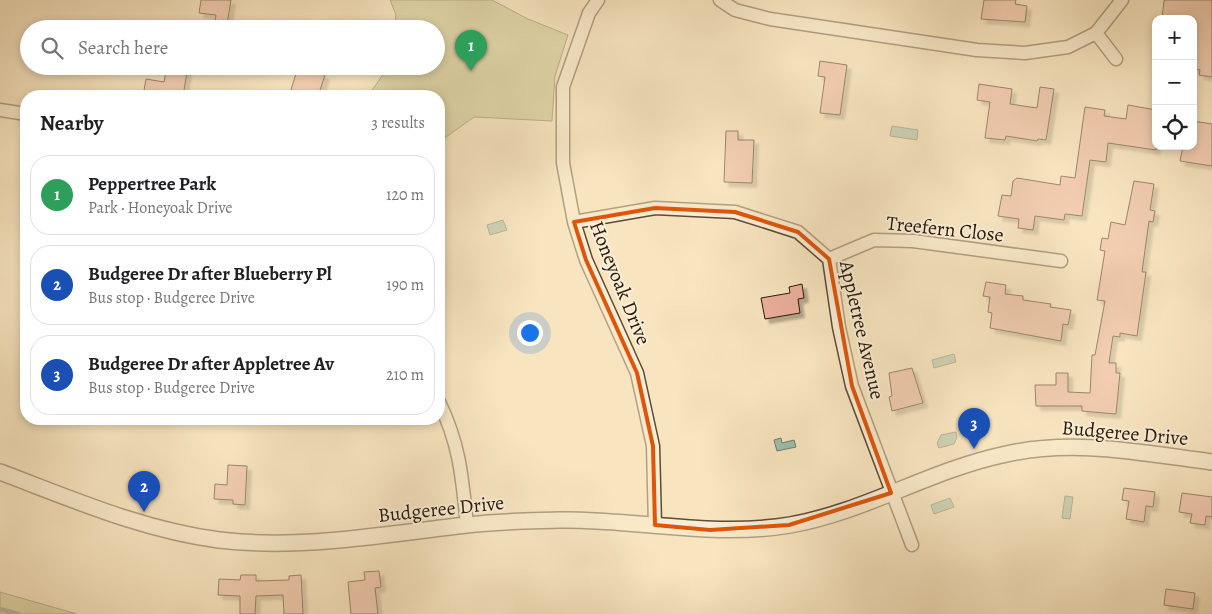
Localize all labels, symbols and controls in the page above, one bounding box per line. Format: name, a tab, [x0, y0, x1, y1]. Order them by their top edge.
map controls	[1152, 15, 1197, 150]
button: +	[1152, 15, 1197, 60]
search box	[20, 20, 445, 75]
pin: 1	[455, 30, 487, 71]
icon: search	[38, 34, 66, 62]
text: Search here	[78, 35, 168, 61]
button: −	[1152, 60, 1197, 105]
button: locate	[1152, 105, 1197, 150]
text: Nearby	[40, 109, 103, 137]
text: 3 results	[371, 112, 425, 134]
text: Peppertree Park	[88, 171, 216, 197]
text: 1	[54, 184, 60, 206]
text: 120 m	[386, 184, 424, 206]
text: Park · Honeyoak Drive	[88, 197, 233, 219]
street label: Treefern Close	[885, 209, 1005, 249]
street label: Honeyoak Drive	[583, 217, 657, 349]
street label: Appletree Avenue	[833, 257, 891, 402]
text: Budgeree Dr after Blueberry Pl	[88, 261, 332, 287]
text: 2	[53, 274, 61, 296]
text: 190 m	[386, 274, 424, 296]
text: Bus stop · Budgeree Drive	[88, 287, 255, 309]
your location	[517, 320, 543, 346]
text: Budgeree Dr after Appletree Av	[88, 351, 334, 377]
text: 3	[54, 364, 60, 386]
text: 210 m	[386, 364, 424, 386]
text: Bus stop · Budgeree Drive	[88, 377, 255, 399]
pin: 3	[958, 408, 990, 449]
street label: Budgeree Drive	[1061, 414, 1189, 452]
pin: 2	[128, 471, 160, 512]
street label: Budgeree Drive	[377, 489, 505, 529]

